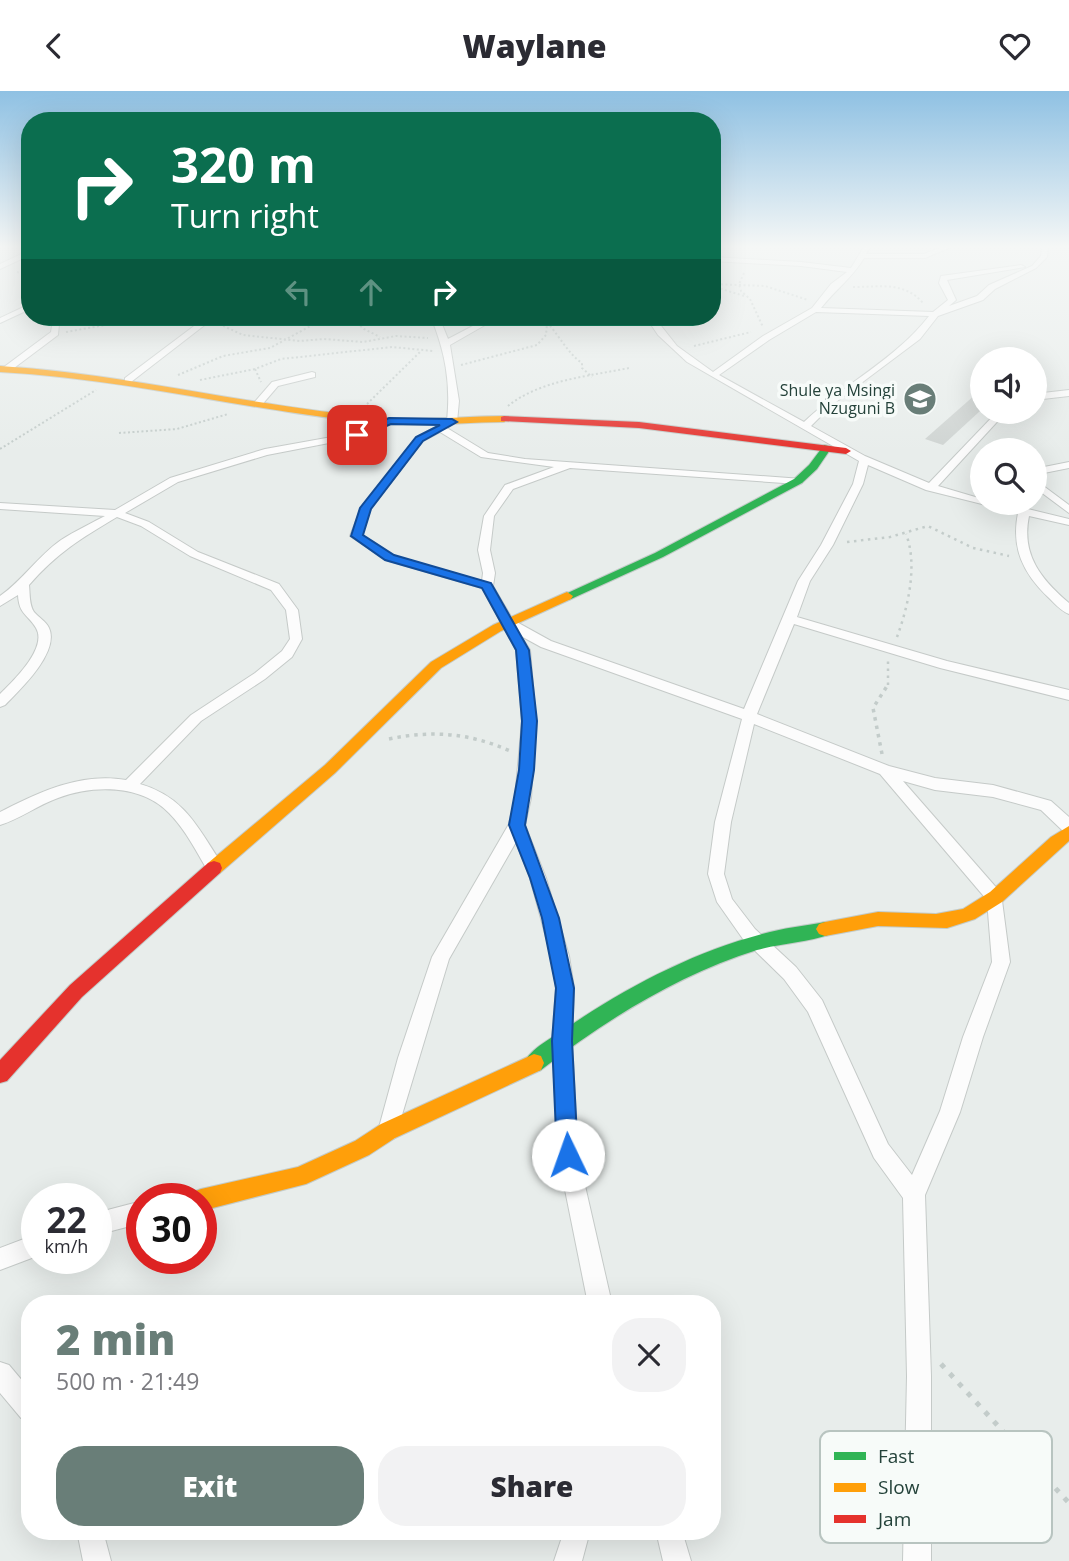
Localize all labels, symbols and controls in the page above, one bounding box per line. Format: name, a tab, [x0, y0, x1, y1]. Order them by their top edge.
text: Waylane	[462, 24, 607, 67]
icon: back	[35, 27, 73, 65]
icon: heart	[996, 27, 1034, 65]
text: 320 m	[171, 131, 316, 197]
icon: right	[56, 140, 147, 231]
text: Turn right	[171, 194, 319, 237]
icon: left	[279, 273, 317, 311]
icon: ahead	[352, 273, 390, 311]
icon: right	[425, 273, 463, 311]
map controls	[970, 347, 1047, 515]
button: sound	[970, 347, 1047, 424]
place label: Shule ya Msingi Nzuguni B	[780, 379, 895, 419]
school or university icon: Shule ya Msingi Nzuguni B	[901, 380, 939, 418]
pin	[327, 405, 387, 465]
icon: arrive	[338, 416, 376, 454]
button: search	[970, 438, 1047, 515]
position arrow	[531, 1118, 605, 1192]
speed limit sign: 30	[126, 1183, 217, 1274]
text: 22	[46, 1196, 87, 1243]
text: km/h	[45, 1234, 88, 1258]
text: 2 min	[56, 1310, 175, 1367]
button: close	[612, 1318, 686, 1392]
text: 500 m · 21:49	[56, 1365, 199, 1397]
legend	[820, 1431, 1052, 1543]
text: Fast	[878, 1443, 914, 1469]
button: Exit	[56, 1446, 364, 1526]
button: Share	[378, 1446, 686, 1526]
text: Slow	[878, 1474, 920, 1500]
text: Jam	[876, 1506, 911, 1532]

